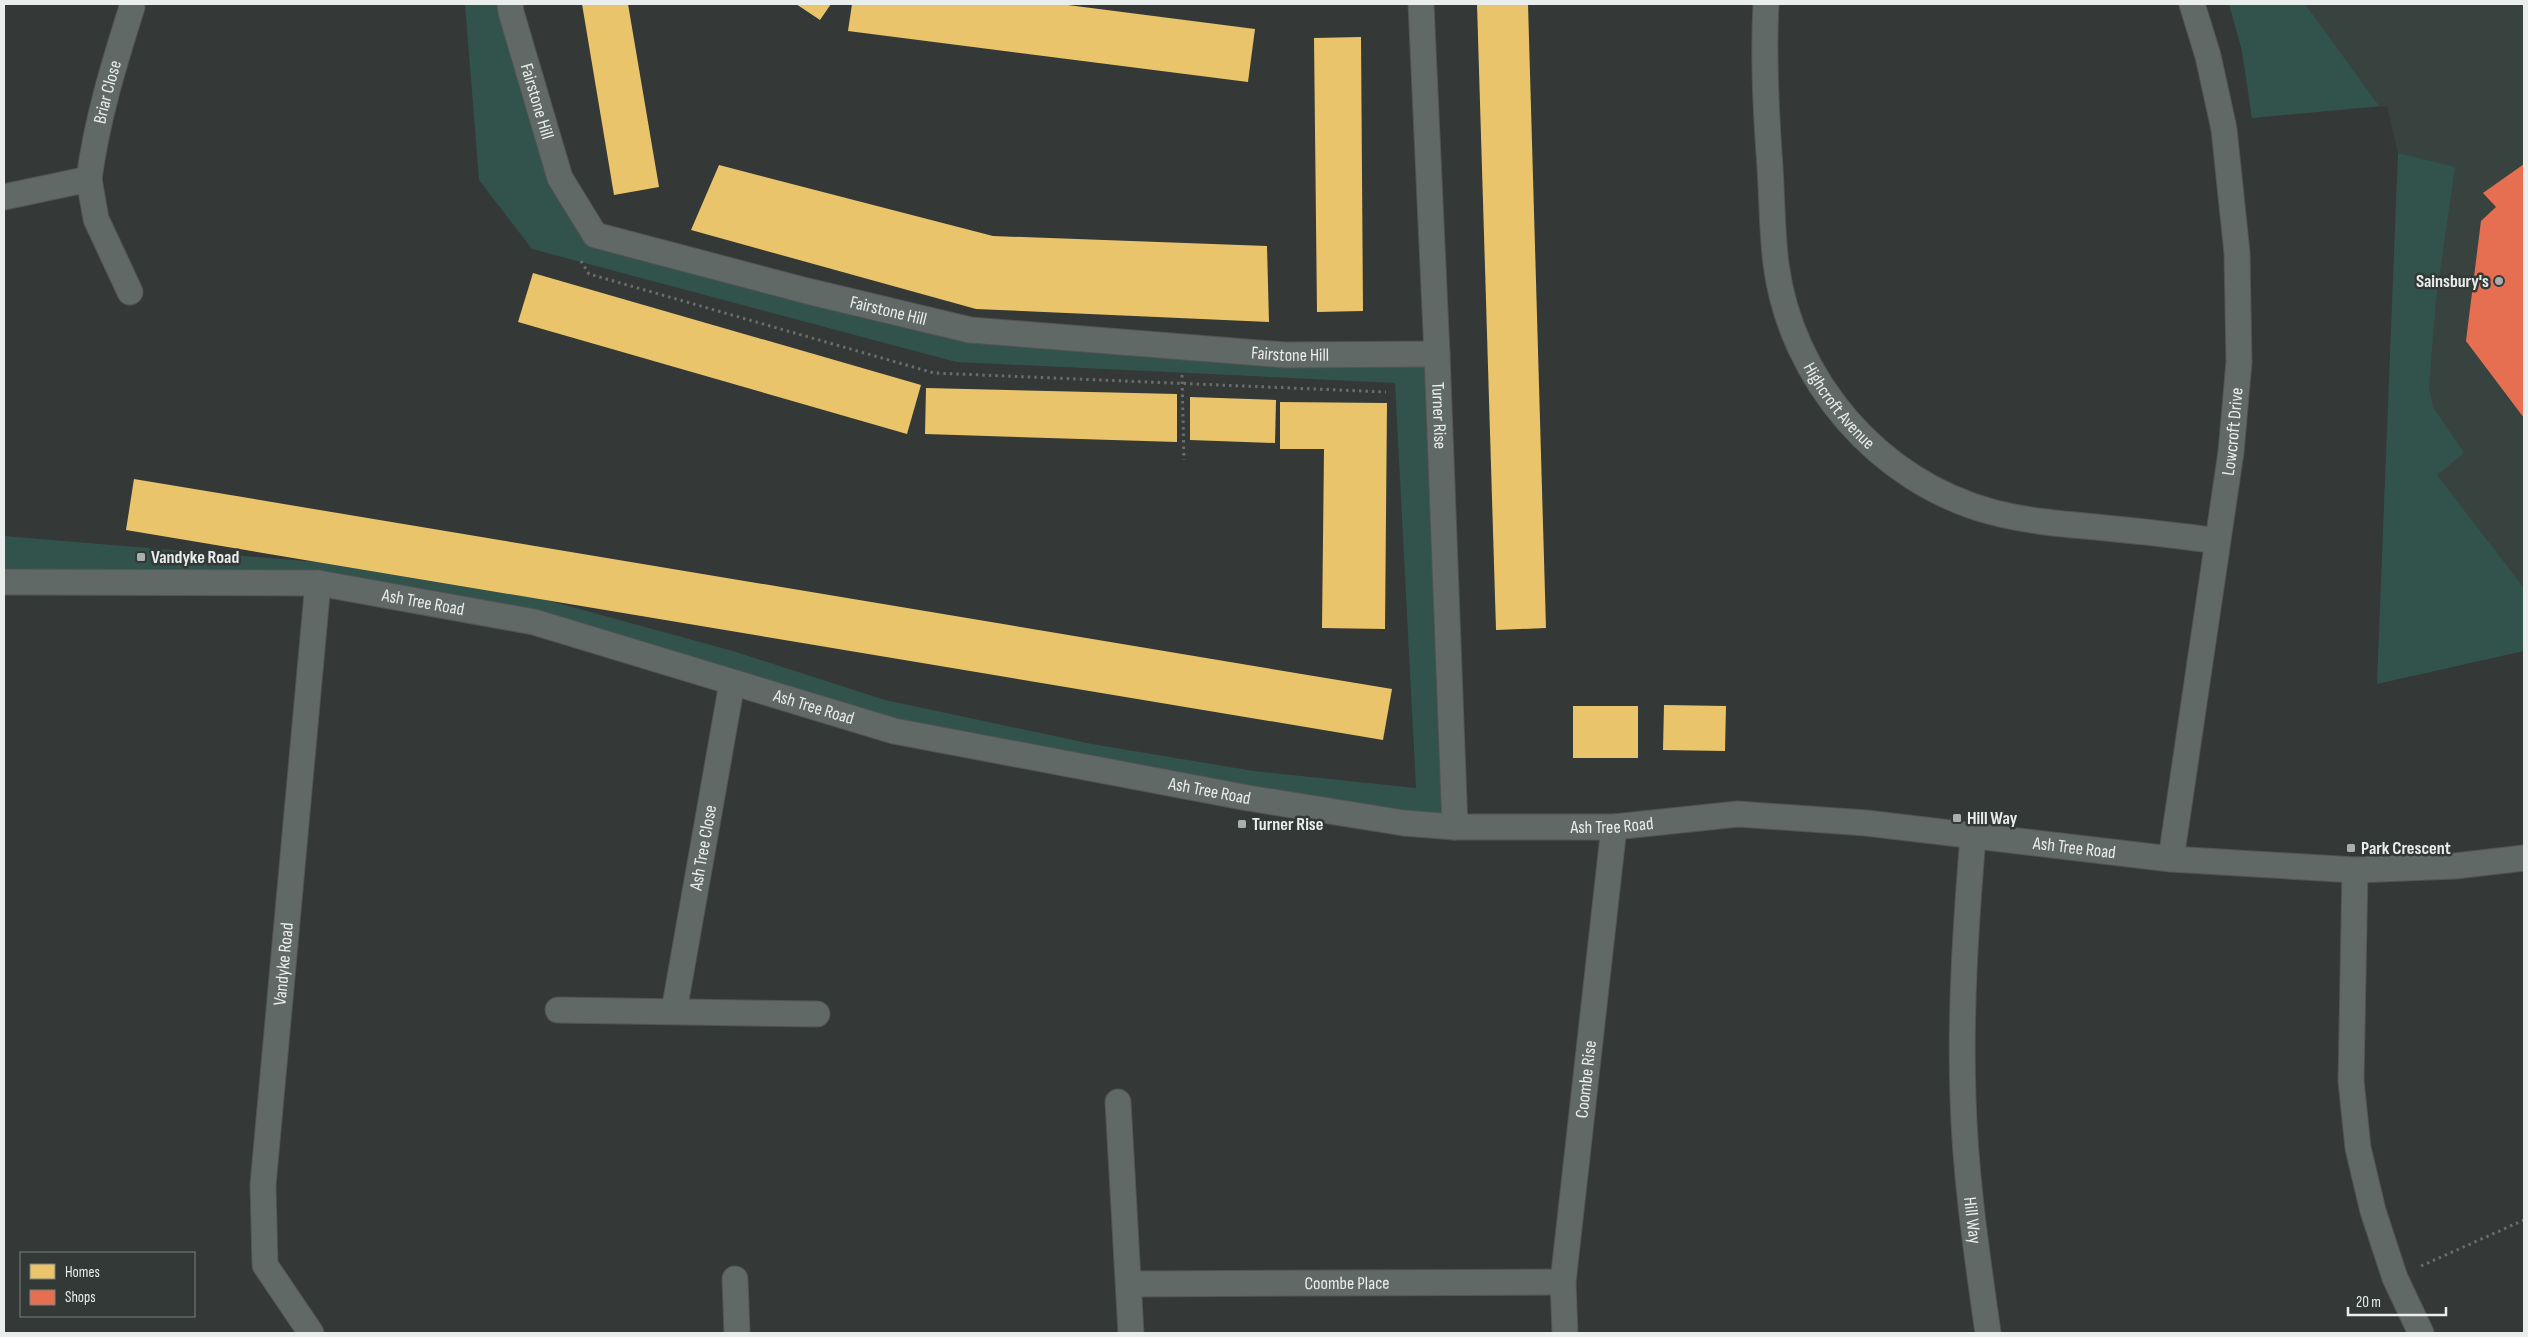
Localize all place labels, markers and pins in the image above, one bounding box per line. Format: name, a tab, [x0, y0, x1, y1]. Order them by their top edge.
place label: Sainsbury's	[2416, 271, 2489, 292]
marker: Sainsbury's	[2493, 275, 2505, 287]
place label: Vandyke Road	[151, 547, 239, 568]
marker: Vandyke Road	[135, 551, 147, 563]
place label: Hill Way	[1967, 808, 2018, 829]
marker: Hill Way	[1951, 812, 1963, 824]
place label: Turner Rise	[1252, 814, 1323, 835]
marker: Turner Rise	[1236, 818, 1248, 830]
place label: Park Crescent	[2361, 838, 2451, 859]
marker: Park Crescent	[2345, 842, 2357, 854]

